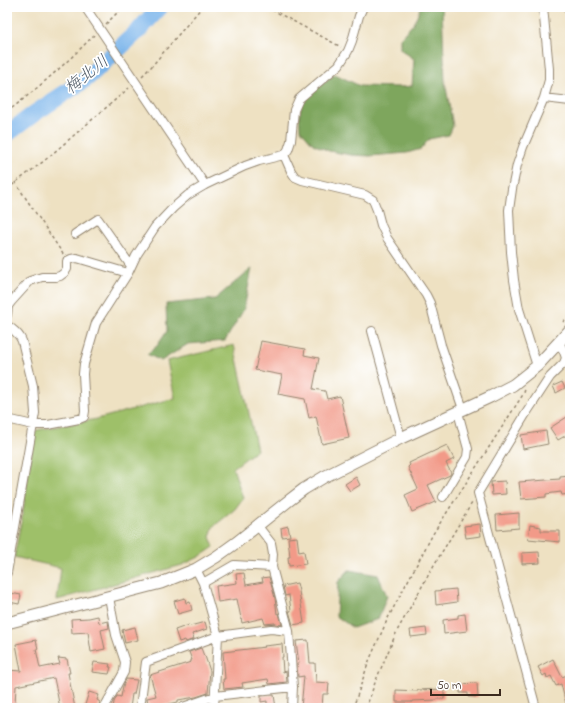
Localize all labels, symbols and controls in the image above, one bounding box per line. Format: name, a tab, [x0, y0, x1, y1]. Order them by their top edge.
water label: 梅北川	[59, 49, 115, 101]
scale bar	[431, 671, 500, 697]
text: 50 m	[437, 677, 461, 695]

